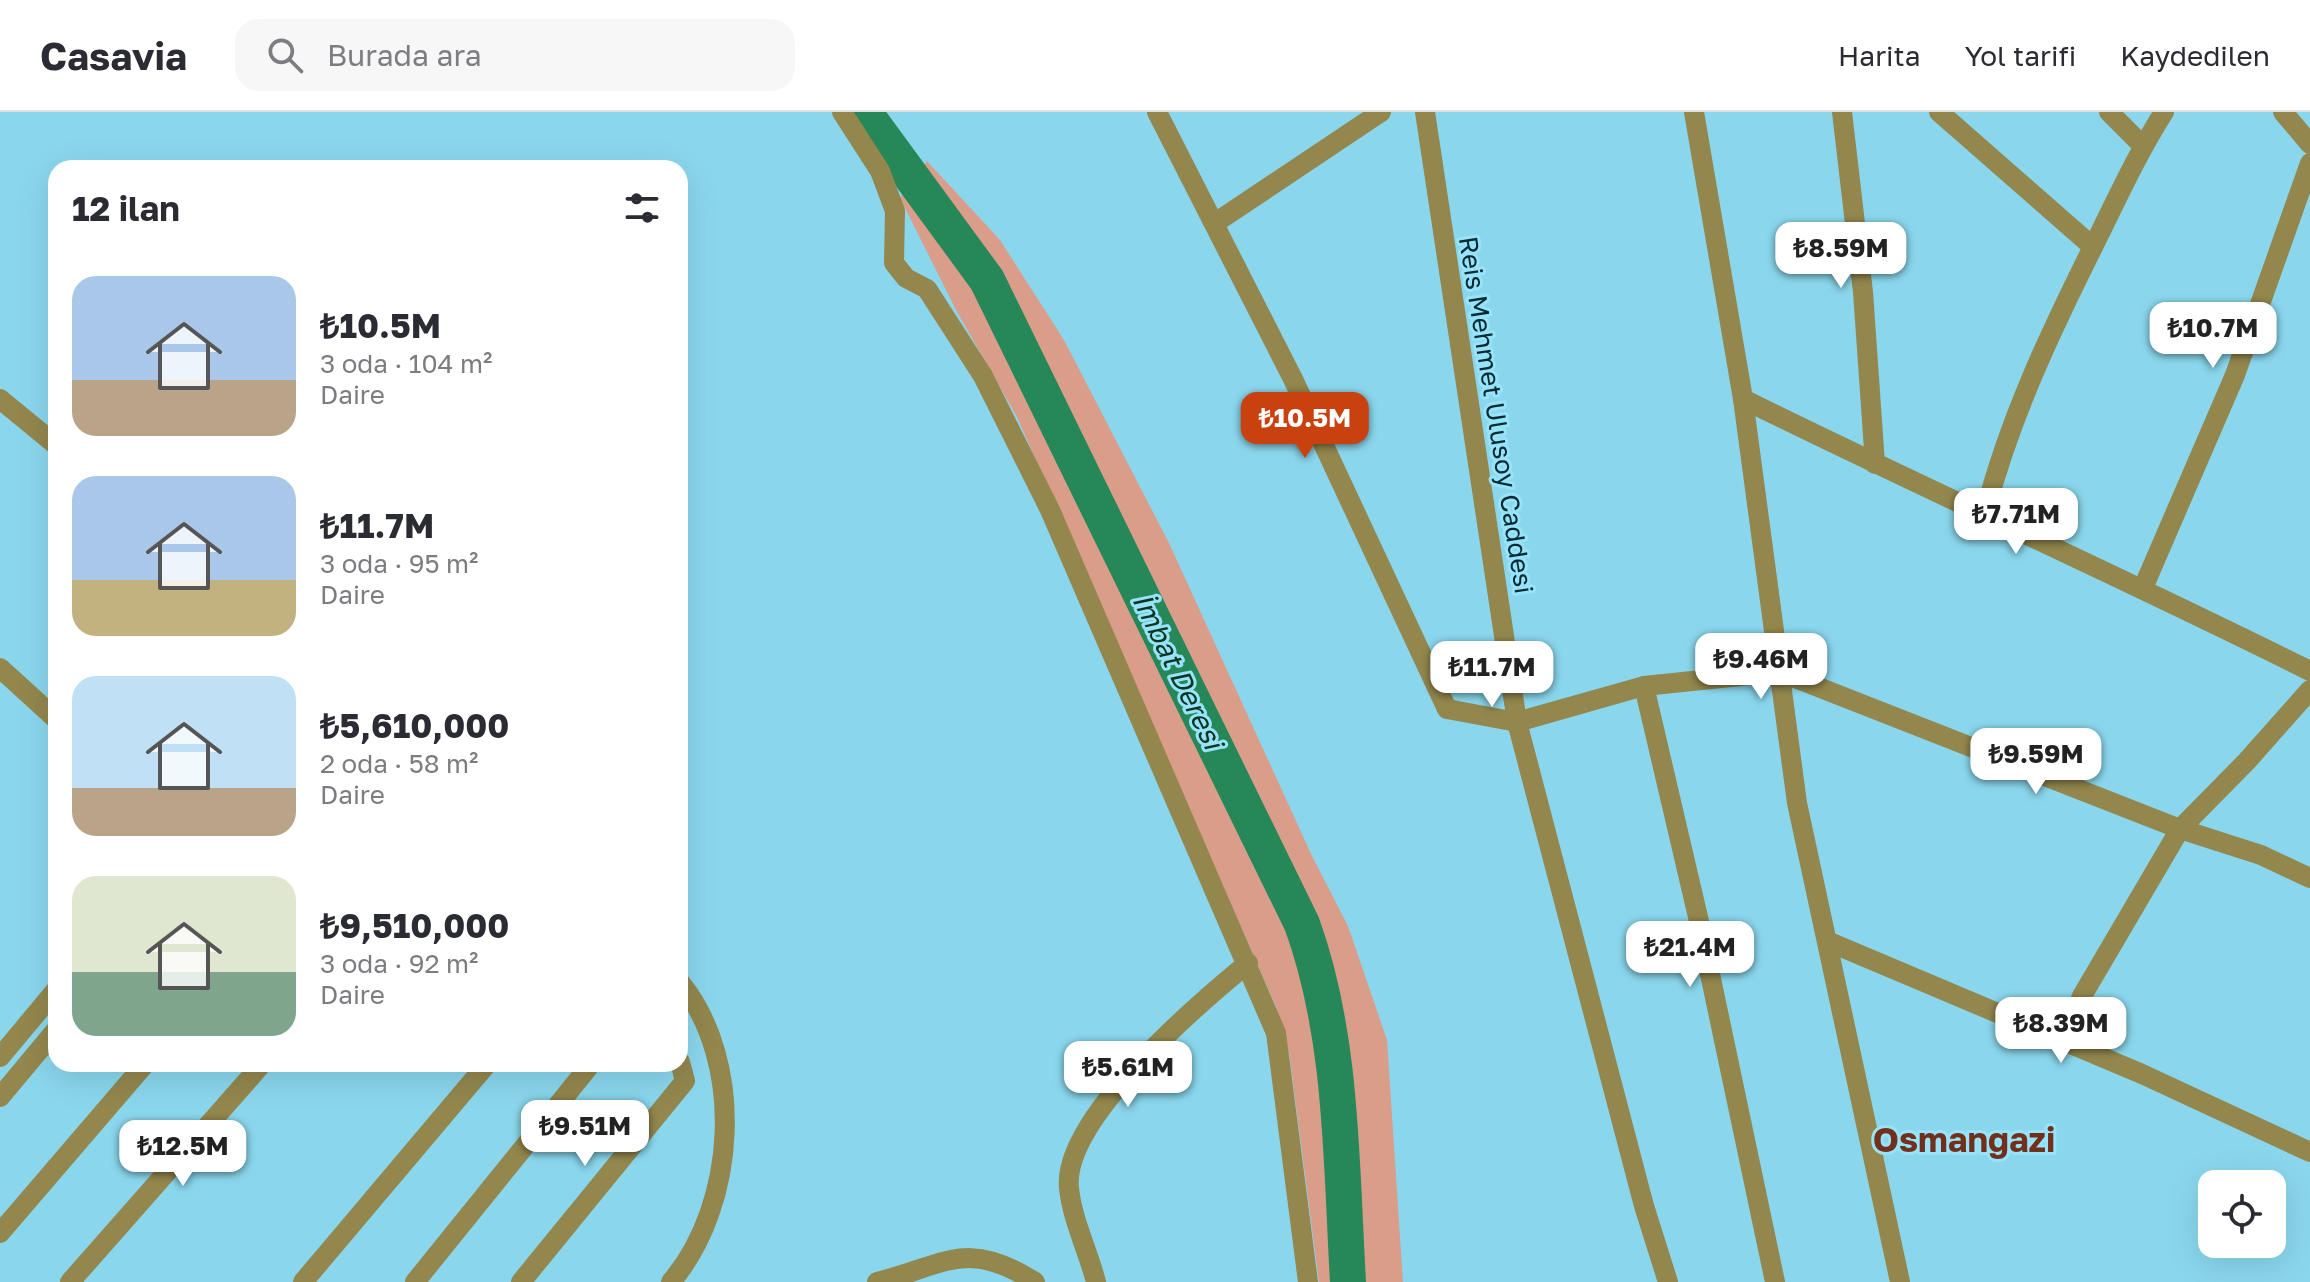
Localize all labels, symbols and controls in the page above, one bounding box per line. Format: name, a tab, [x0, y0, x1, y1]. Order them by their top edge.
search box	[235, 19, 795, 91]
text: Casavia	[40, 33, 187, 78]
icon: search	[263, 33, 307, 77]
text: Burada ara	[327, 37, 482, 73]
text: Harita	[1838, 39, 1921, 72]
text: Yol tarifi	[1965, 39, 2076, 72]
text: Kaydedilen	[2120, 39, 2270, 72]
icon: filters	[620, 186, 664, 230]
text: 12 ilan	[72, 188, 180, 228]
pin: ₺8.59M	[1776, 222, 1906, 290]
text: ₺8.59M	[1793, 232, 1889, 263]
street label: Reis Mehmet Ulusoy Caddesi	[1453, 234, 1540, 596]
pin: ₺10.7M	[2148, 302, 2278, 370]
text: ₺10.5M	[320, 305, 441, 345]
icon: home	[136, 308, 232, 404]
text: ₺10.7M	[2168, 312, 2258, 343]
text: 3 oda · 104 m²	[320, 348, 492, 379]
text: Daire	[320, 379, 385, 410]
pin: ₺10.5M	[1240, 392, 1370, 460]
text: ₺10.5M	[1259, 402, 1351, 433]
pin: ₺7.71M	[1951, 488, 2081, 556]
text: ₺7.71M	[1972, 498, 2060, 529]
text: ₺11.7M	[320, 505, 434, 545]
icon: home	[136, 508, 232, 604]
text: 3 oda · 95 m²	[320, 548, 478, 579]
text: Daire	[320, 579, 385, 610]
water label: İmbat Deresi	[1126, 587, 1232, 757]
pin: ₺9.46M	[1696, 633, 1826, 701]
pin: ₺11.7M	[1427, 641, 1557, 709]
text: ₺9.46M	[1713, 643, 1809, 674]
text: ₺11.7M	[1448, 651, 1536, 682]
text: ₺5,610,000	[320, 705, 509, 745]
icon: home	[136, 708, 232, 804]
pin: ₺9.59M	[1971, 728, 2101, 796]
text: ₺9.59M	[1988, 738, 2084, 769]
text: 2 oda · 58 m²	[320, 748, 478, 779]
text: Daire	[320, 779, 385, 810]
text: ₺9,510,000	[320, 905, 509, 945]
icon: home	[136, 908, 232, 1004]
pin: ₺21.4M	[1625, 921, 1755, 989]
text: ₺21.4M	[1644, 931, 1736, 962]
text: 3 oda · 92 m²	[320, 948, 478, 979]
text: Daire	[320, 979, 385, 1010]
pin: ₺8.39M	[1996, 997, 2126, 1065]
text: ₺8.39M	[2013, 1007, 2109, 1038]
pin: ₺5.61M	[1063, 1041, 1193, 1109]
text: ₺5.61M	[1082, 1051, 1174, 1082]
pin: ₺9.51M	[520, 1100, 650, 1168]
text: ₺9.51M	[539, 1110, 631, 1141]
district label: Osmangazi	[1873, 1119, 2055, 1159]
pin: ₺12.5M	[118, 1120, 248, 1188]
text: ₺12.5M	[137, 1130, 229, 1161]
map controls	[2198, 1170, 2286, 1258]
button: locate	[2198, 1170, 2286, 1258]

